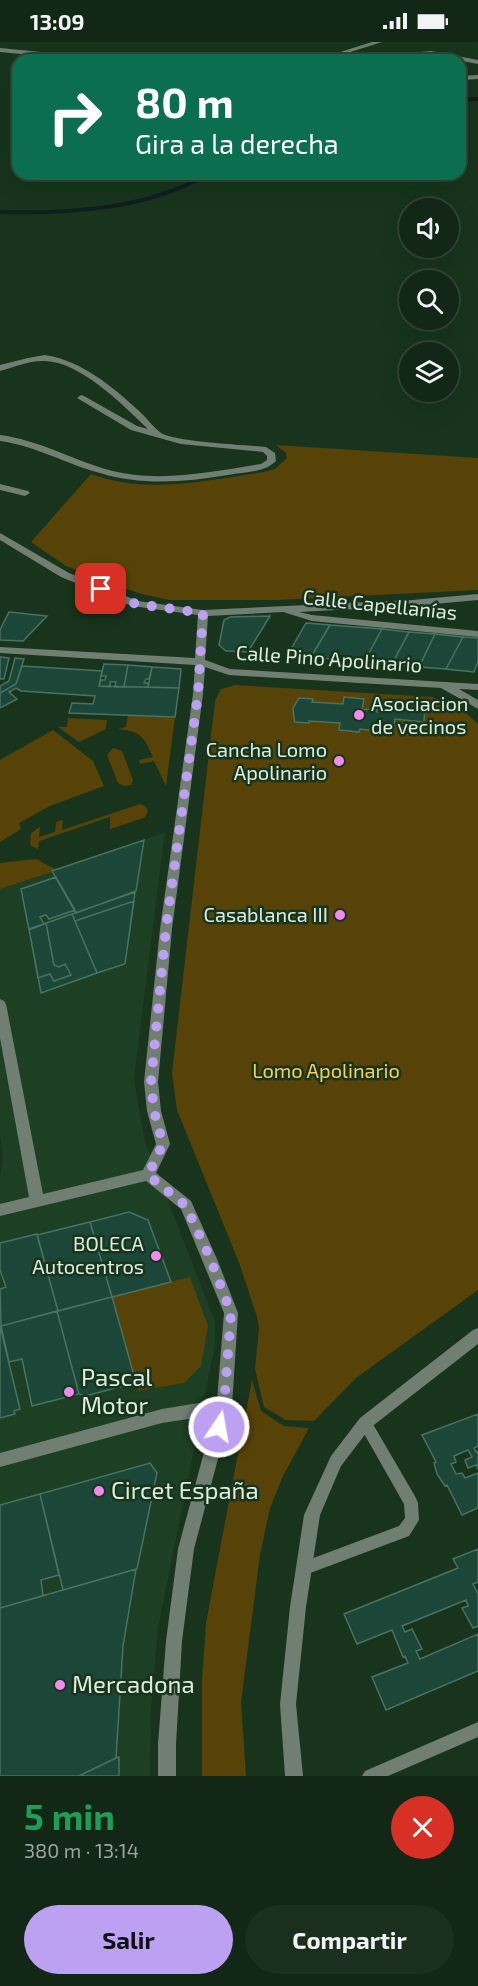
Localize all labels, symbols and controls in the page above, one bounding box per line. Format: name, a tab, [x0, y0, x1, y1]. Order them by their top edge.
text: 13:09	[30, 8, 85, 34]
text: 80 m	[135, 76, 234, 126]
icon: right	[36, 78, 114, 156]
text: Gira a la derecha	[135, 127, 339, 159]
map controls	[399, 198, 459, 402]
button: sound	[399, 198, 459, 258]
button: search	[399, 270, 459, 330]
button: layers	[399, 342, 459, 402]
pin	[75, 563, 126, 614]
icon: arrive	[84, 572, 117, 605]
street label: Calle Capellanías	[302, 584, 458, 624]
street label: Calle Pino Apolinario	[235, 640, 423, 676]
place label: Asociacion de vecinos	[371, 691, 468, 738]
marker: Asociacion de vecinos	[352, 708, 366, 722]
place label: Cancha Lomo Apolinario	[206, 737, 327, 784]
marker: Cancha Lomo Apolinario	[332, 754, 346, 768]
place label: Casablanca III	[204, 902, 328, 926]
marker: Casablanca III	[333, 908, 347, 922]
park label: Lomo Apolinario	[252, 1058, 400, 1082]
place label: BOLECA Autocentros	[32, 1231, 145, 1278]
marker: BOLECA Autocentros	[149, 1249, 163, 1263]
place label: Pascal Motor	[81, 1362, 152, 1419]
marker: Pascal Motor	[62, 1385, 76, 1399]
position arrow	[187, 1395, 251, 1459]
place label: Circet España	[111, 1475, 259, 1504]
marker: Circet España	[92, 1484, 106, 1498]
place label: Mercadona	[72, 1669, 195, 1698]
marker: Mercadona	[53, 1678, 67, 1692]
text: 5 min	[24, 1794, 115, 1837]
button: close	[391, 1796, 454, 1859]
text: 380 m · 13:14	[24, 1838, 139, 1862]
button: Salir	[24, 1905, 233, 1974]
button: Compartir	[245, 1905, 454, 1974]

